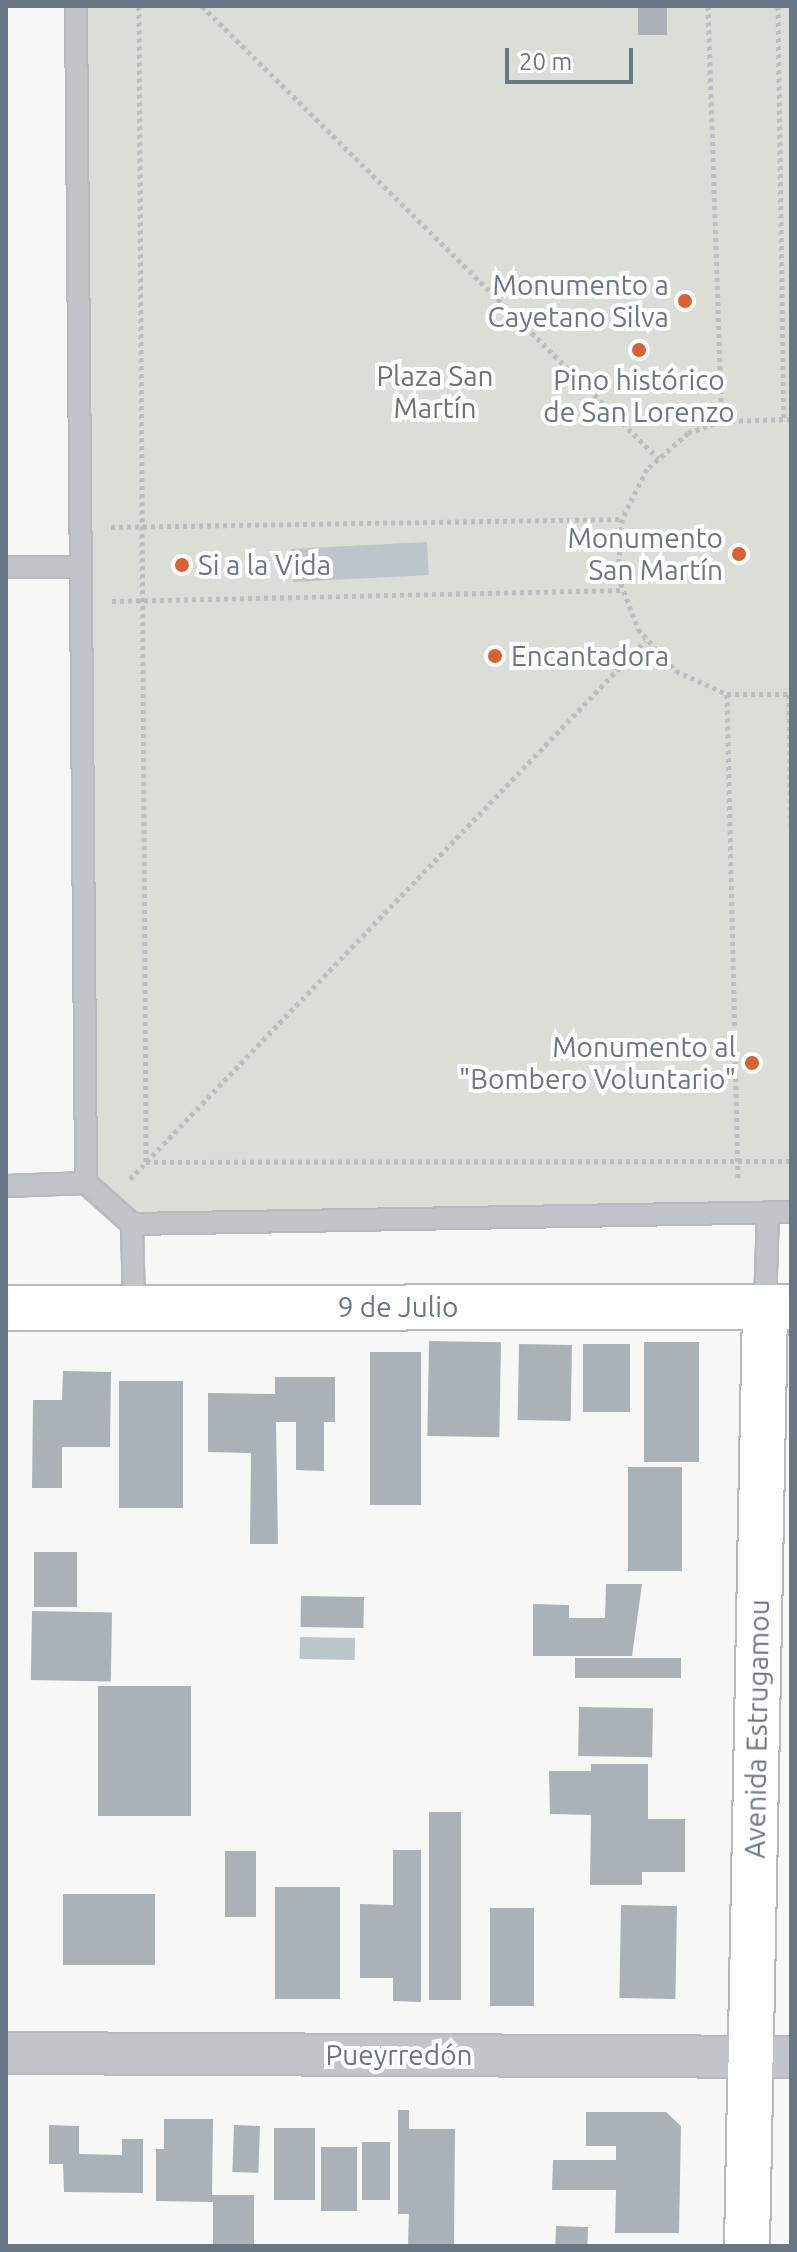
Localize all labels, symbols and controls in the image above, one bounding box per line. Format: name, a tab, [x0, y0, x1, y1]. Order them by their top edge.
scale bar	[509, 32, 637, 82]
text: 20 m	[519, 48, 572, 75]
place label: Monumento a Cayetano Silva	[488, 268, 669, 334]
marker: Monumento a Cayetano Silva	[676, 292, 694, 310]
marker: Pino histórico de San Lorenzo	[630, 341, 648, 359]
park label: Plaza San Martín	[376, 359, 494, 425]
place label: Pino histórico de San Lorenzo	[543, 363, 735, 429]
place label: Monumento San Martín	[567, 521, 723, 587]
marker: Monumento San Martín	[730, 545, 748, 563]
place label: Si a la Vida	[198, 548, 331, 582]
marker: Si a la Vida	[173, 556, 191, 574]
place label: Encantadora	[511, 639, 669, 673]
marker: Encantadora	[486, 647, 504, 665]
place label: Monumento al "Bombero Voluntario"	[459, 1030, 736, 1096]
marker: Monumento al "Bombero Voluntario"	[743, 1054, 761, 1072]
street label: 9 de Julio	[338, 1290, 458, 1324]
street label: Avenida Estrugamou	[738, 1599, 776, 1859]
street label: Pueyrredón	[325, 2038, 473, 2072]

